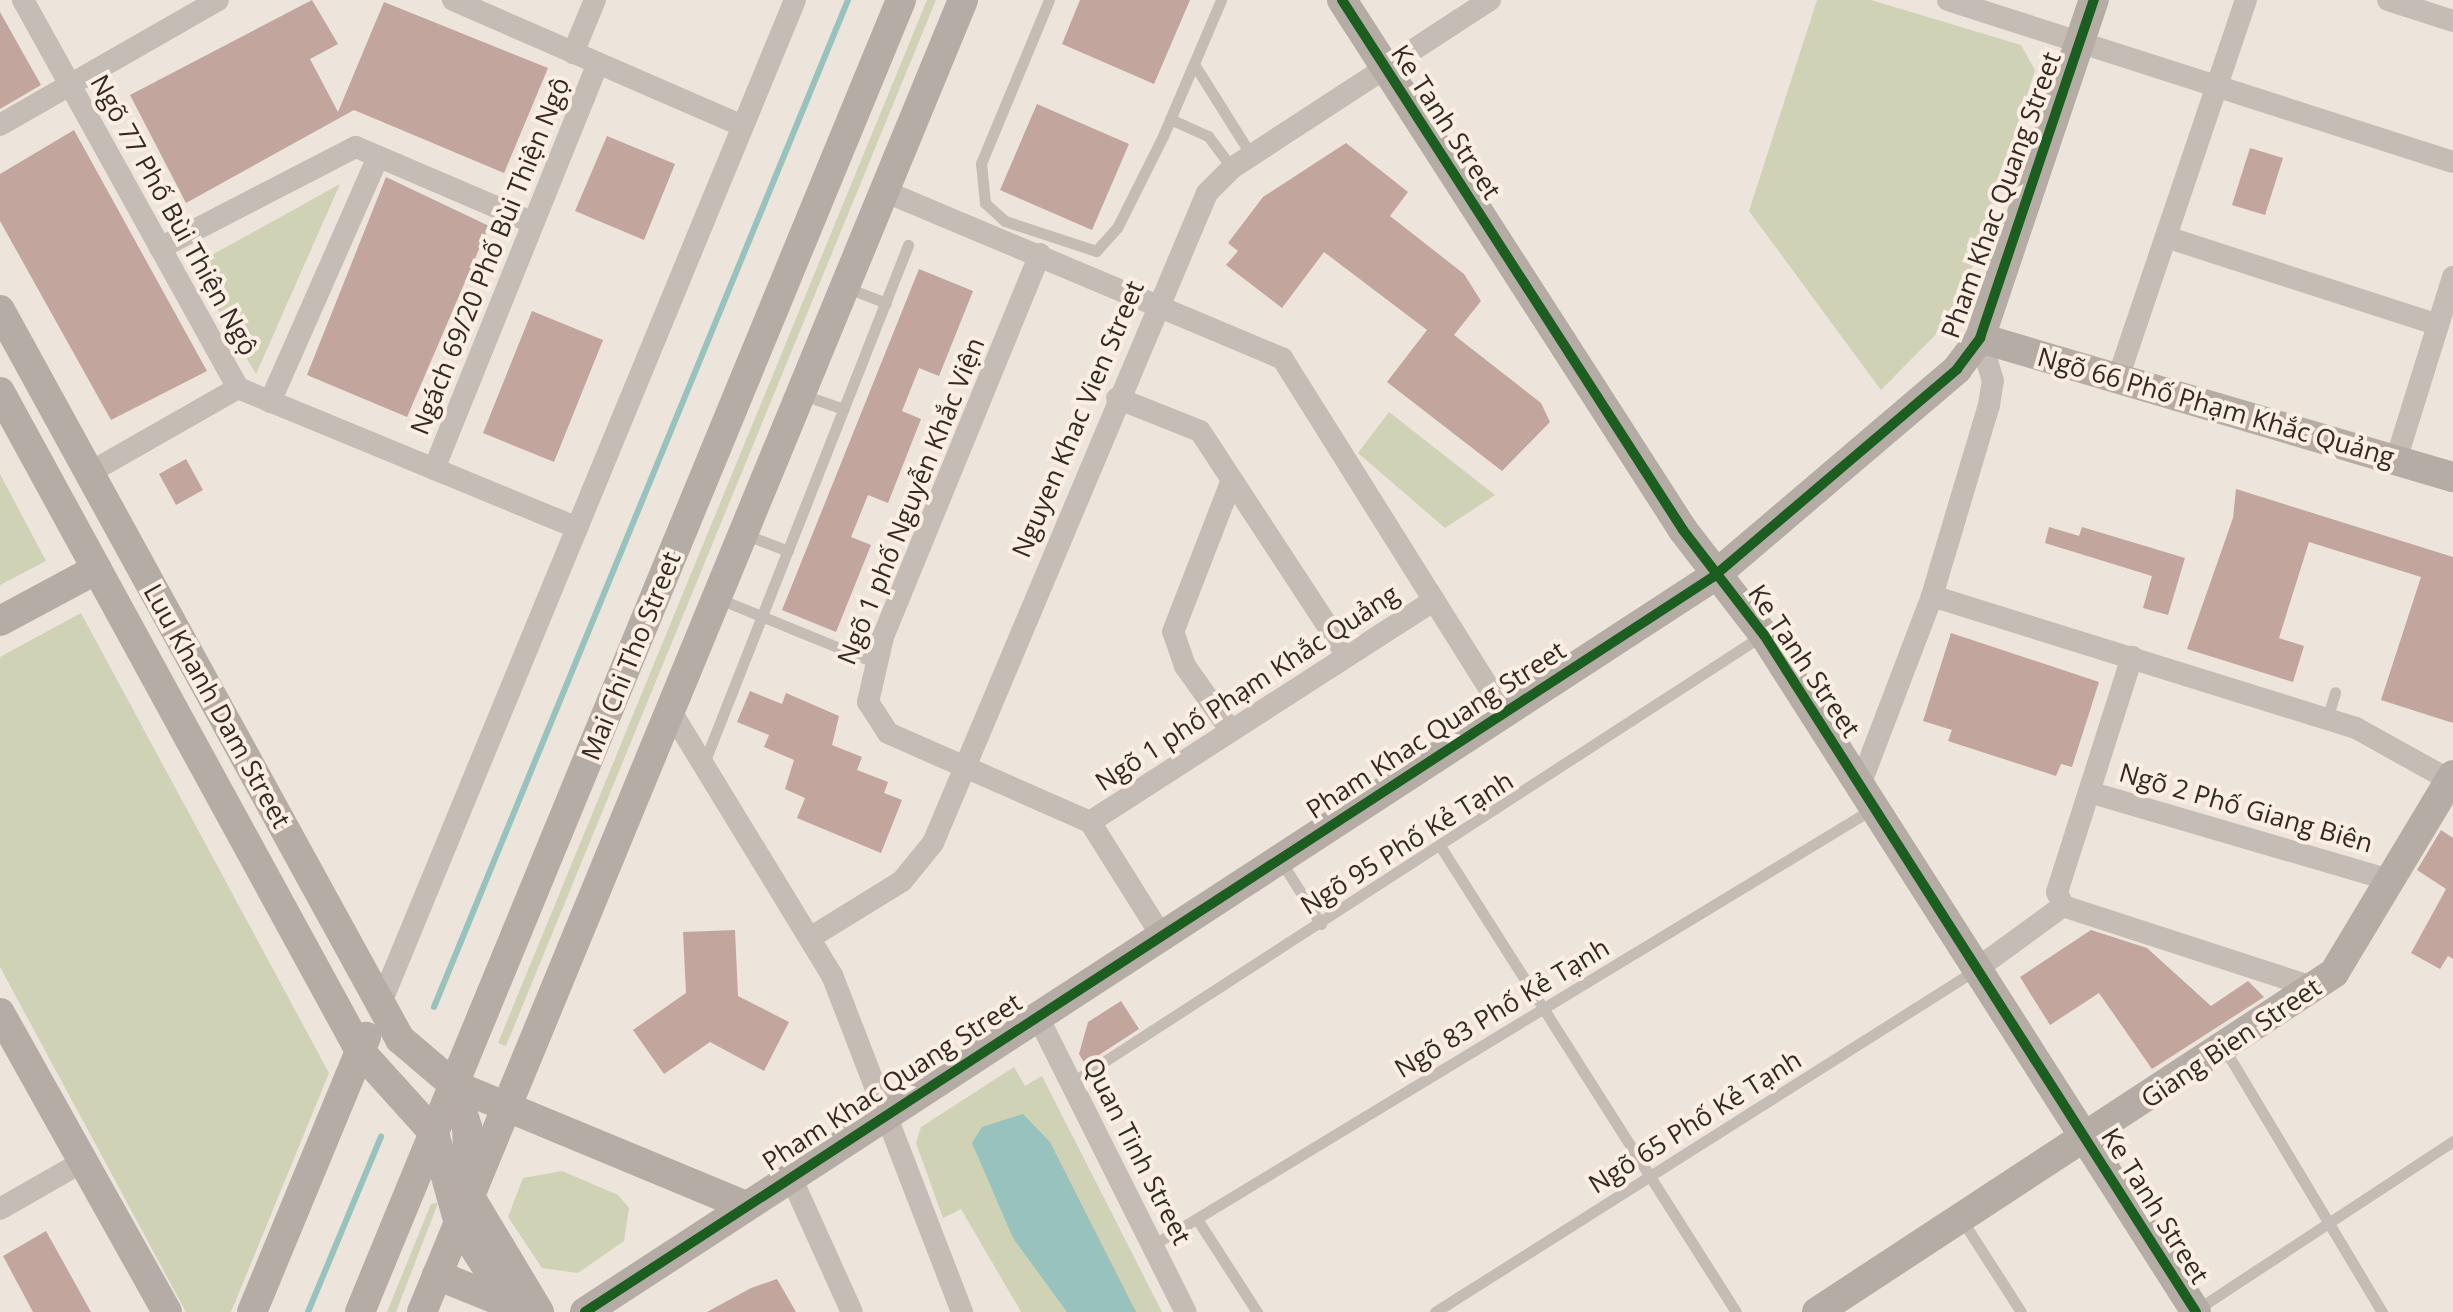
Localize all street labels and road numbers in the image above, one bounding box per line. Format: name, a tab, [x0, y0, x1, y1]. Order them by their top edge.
street label: Ke Tanh Street	[1385, 39, 1507, 205]
street label: Pham Khac Quang Street	[1935, 48, 2067, 342]
street label: Ngõ 77 Phố Bùi Thiện Ngộ	[84, 69, 264, 361]
street label: Ngách 69/20 Phố Bùi Thiện Ngộ	[404, 73, 576, 439]
street label: Nguyen Khac Vien Street	[1006, 276, 1150, 562]
street label: Ngõ 1 phố Nguyễn Khắc Viện	[831, 333, 991, 669]
street label: Ngõ 66 Phố Phạm Khắc Quảng	[2034, 341, 2398, 473]
street label: Mai Chi Tho Street	[575, 547, 687, 765]
street label: Ngõ 1 phố Phạm Khắc Quảng	[1090, 578, 1404, 798]
street label: Luu Khanh Dam Street	[137, 579, 297, 833]
street label: Ke Tanh Street	[1741, 579, 1867, 743]
street label: Pham Khac Quang Street	[1301, 635, 1571, 825]
street label: Ngõ 2 Phố Giang Biên	[2116, 757, 2376, 859]
street label: Ngõ 95 Phố Kẻ Tạnh	[1295, 765, 1519, 921]
street label: Ngõ 83 Phố Kẻ Tạnh	[1389, 932, 1615, 1084]
street label: Giang Bien Street	[2135, 971, 2327, 1115]
street label: Pham Khac Quang Street	[757, 987, 1027, 1177]
street label: Ngõ 65 Phố Kẻ Tạnh	[1583, 1044, 1807, 1200]
street label: Quan Tinh Street	[1076, 1052, 1198, 1250]
street label: Ke Tanh Street	[2095, 1123, 2215, 1289]

